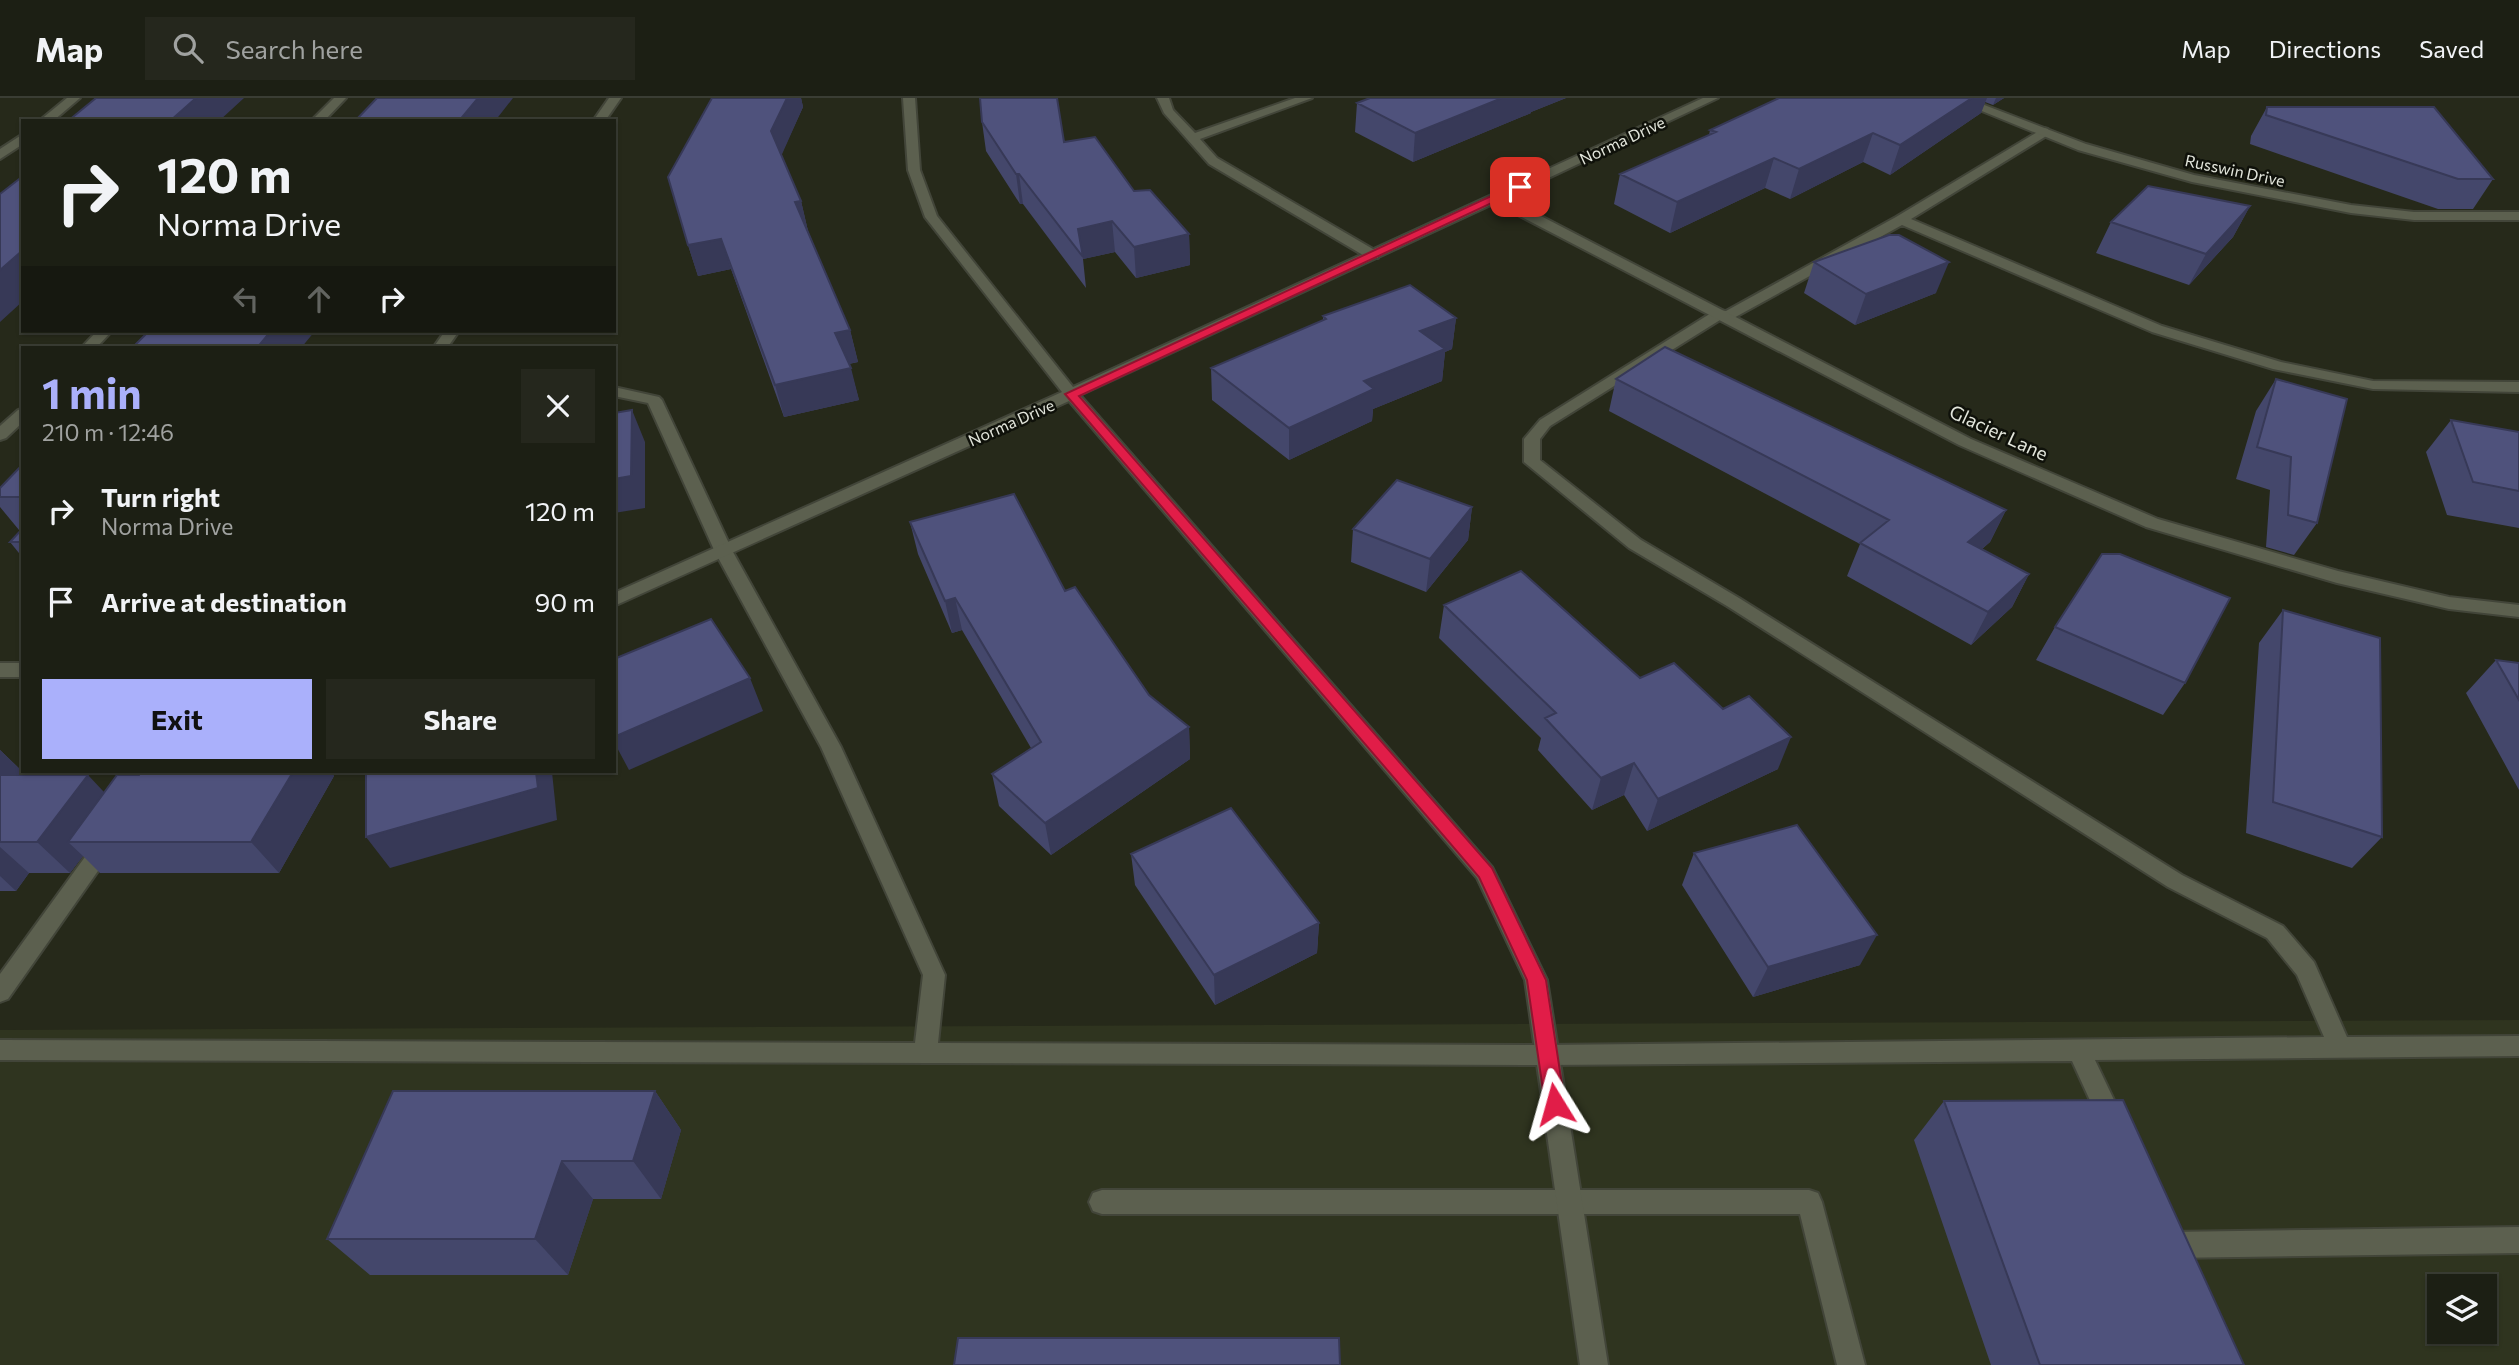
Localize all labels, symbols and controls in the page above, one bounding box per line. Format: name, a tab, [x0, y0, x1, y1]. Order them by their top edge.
search box	[145, 17, 635, 80]
text: Map	[35, 28, 103, 69]
icon: search	[169, 29, 207, 67]
text: Search here	[225, 33, 363, 64]
text: Map	[2181, 34, 2231, 63]
text: Directions	[2269, 34, 2381, 63]
text: Saved	[2419, 34, 2484, 63]
street label: Norma Drive	[1576, 112, 1668, 168]
text: 120 m	[157, 143, 291, 203]
icon: right	[42, 147, 133, 238]
street label: Russwin Drive	[2183, 150, 2287, 190]
pin	[1490, 157, 1550, 217]
icon: arrive	[1501, 168, 1539, 206]
text: Norma Drive	[157, 203, 341, 243]
icon: left	[227, 280, 265, 318]
icon: ahead	[300, 280, 338, 318]
icon: right	[373, 280, 411, 318]
text: 1 min	[42, 366, 142, 418]
button: close	[521, 369, 595, 443]
street label: Norma Drive	[965, 395, 1057, 449]
street label: Glacier Lane	[1946, 399, 2052, 465]
text: 210 m · 12:46	[42, 418, 174, 446]
text: Turn right	[101, 481, 220, 512]
icon: right	[42, 492, 80, 530]
text: 120 m	[525, 495, 595, 526]
text: Norma Drive	[101, 512, 233, 540]
icon: arrive	[42, 583, 80, 621]
text: Arrive at destination	[101, 586, 347, 617]
text: 90 m	[535, 586, 595, 617]
button: Exit	[42, 679, 312, 759]
button: Share	[326, 679, 595, 759]
position arrow	[1518, 1067, 1592, 1141]
map controls	[2427, 1274, 2497, 1344]
button: layers	[2427, 1274, 2497, 1344]

